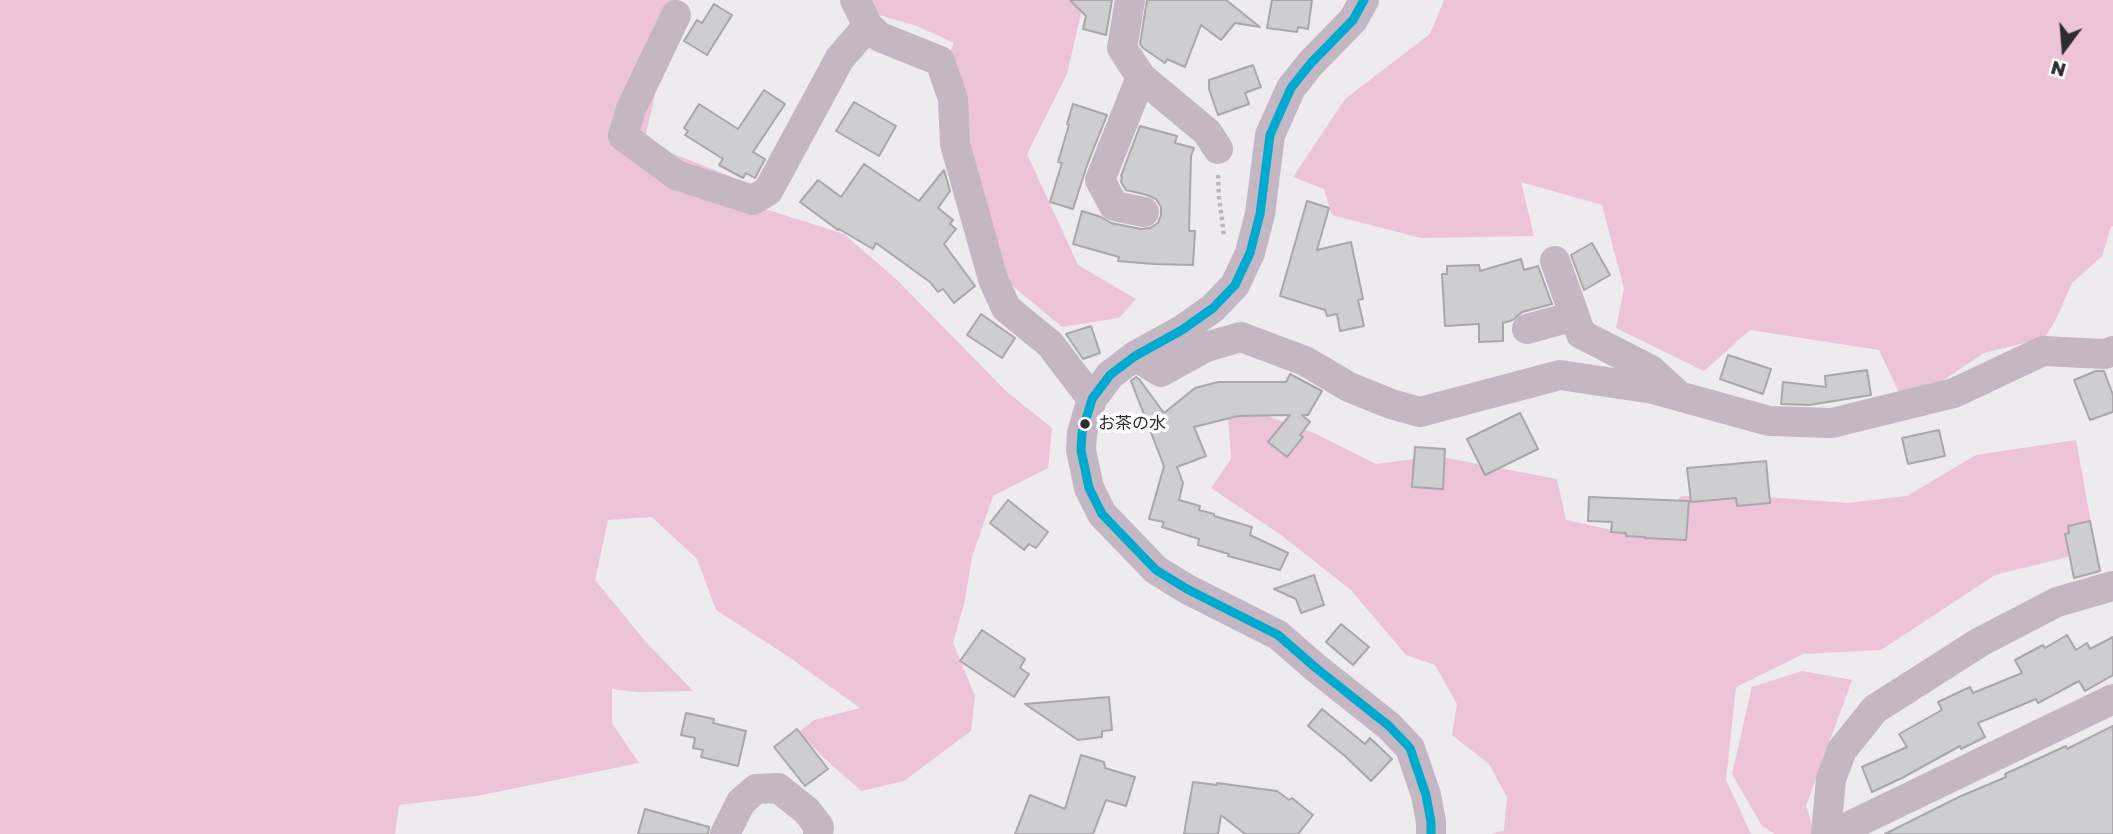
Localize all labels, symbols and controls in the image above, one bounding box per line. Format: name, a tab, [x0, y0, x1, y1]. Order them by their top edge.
north arrow	[2029, 14, 2099, 84]
text: N	[2048, 57, 2068, 83]
place label: お茶の水	[1098, 414, 1166, 434]
marker: お茶の水	[1078, 417, 1092, 431]

